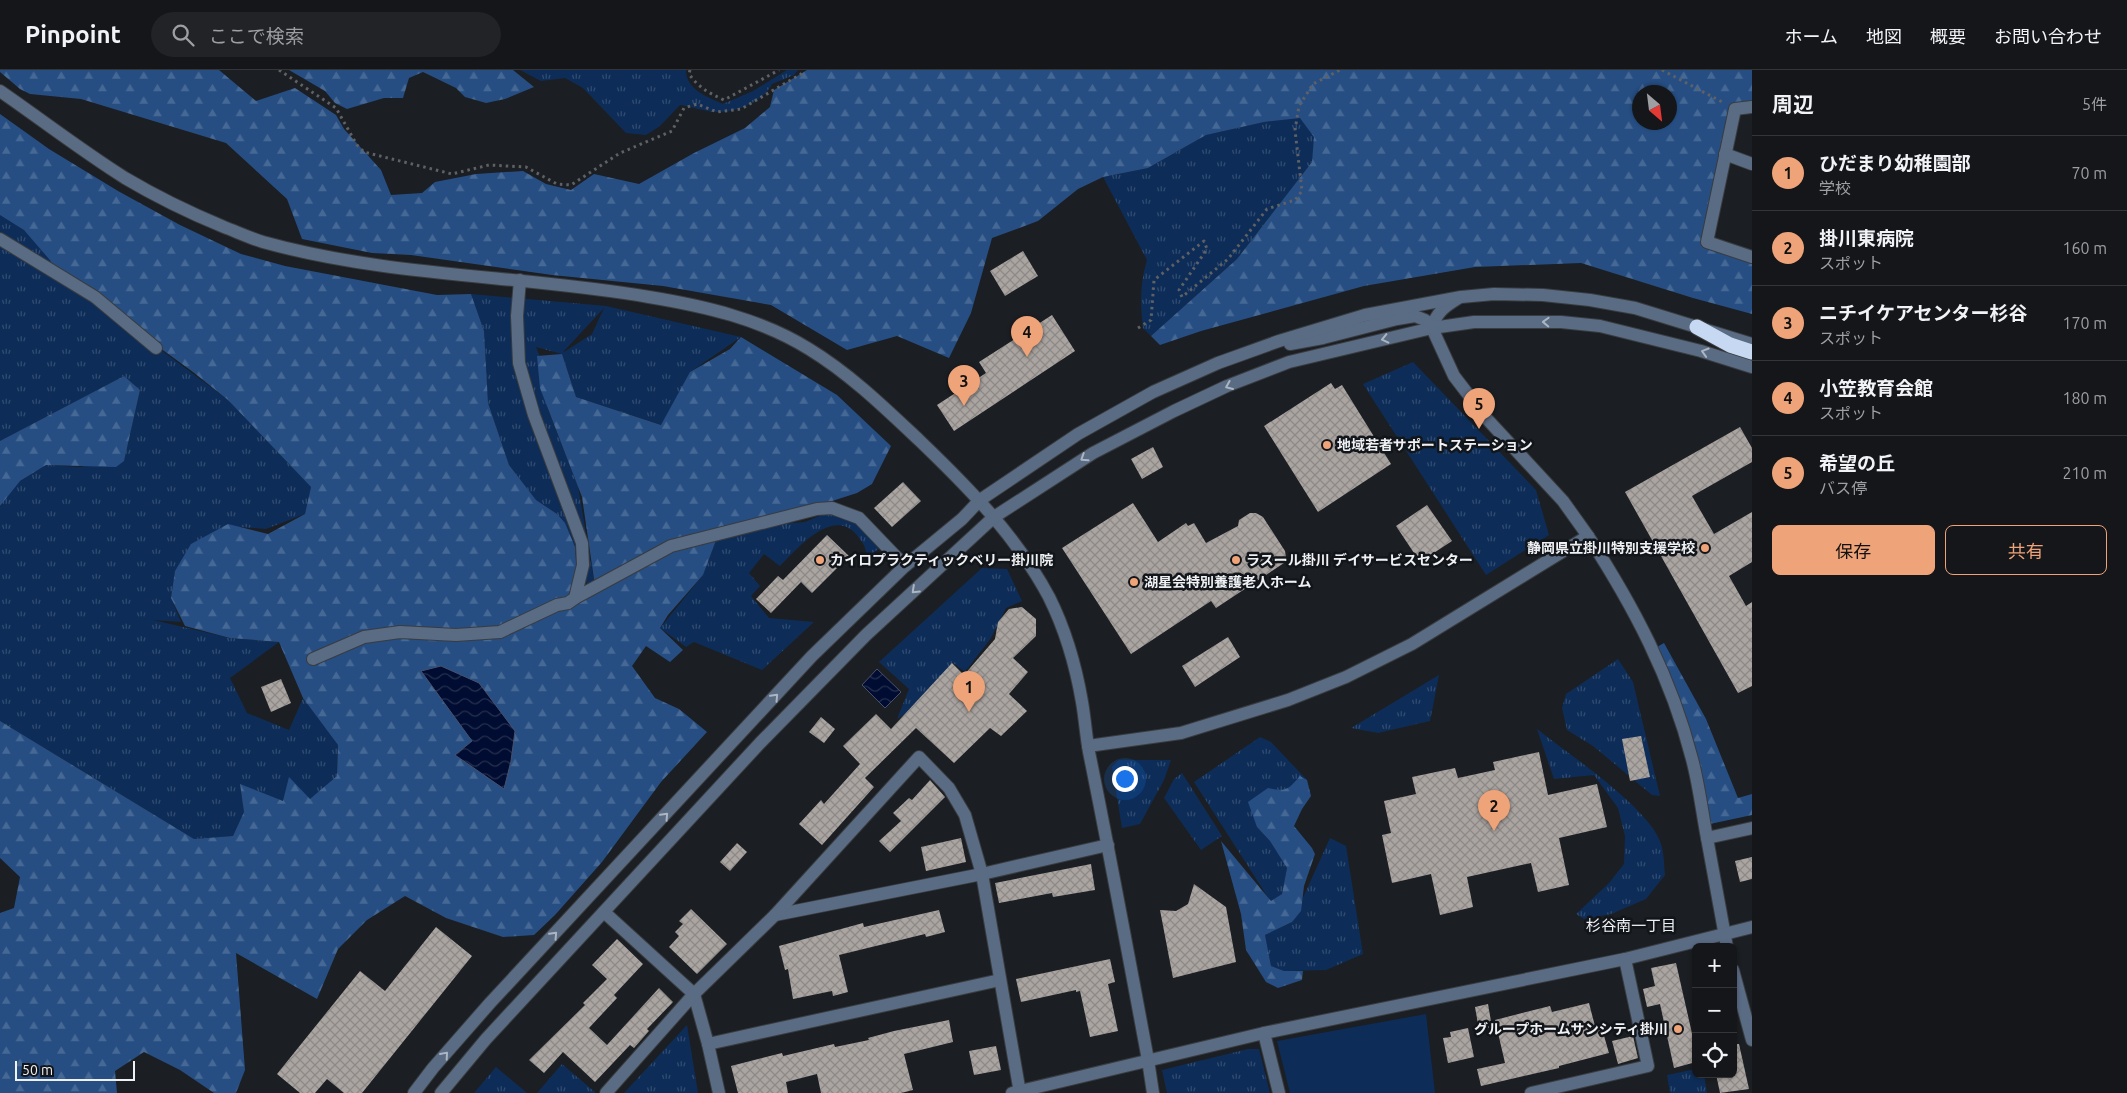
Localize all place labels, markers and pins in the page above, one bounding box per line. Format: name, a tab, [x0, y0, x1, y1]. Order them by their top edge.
pin: 4	[1011, 316, 1043, 357]
pin: 3	[948, 365, 980, 406]
pin: 5	[1463, 388, 1495, 429]
place label: 地域若者サポートステーション	[1337, 437, 1533, 453]
marker: 地域若者サポートステーション	[1321, 439, 1333, 451]
place label: 静岡県立掛川特別支援学校	[1527, 540, 1695, 556]
marker: 静岡県立掛川特別支援学校	[1699, 542, 1711, 554]
place label: カイロプラクティックベリー掛川院	[830, 552, 1053, 568]
place label: ラスール掛川 デイサービスセンター	[1246, 552, 1473, 568]
marker: カイロプラクティックベリー掛川院	[814, 554, 826, 566]
marker: ラスール掛川 デイサービスセンター	[1230, 554, 1242, 566]
place label: 湖星会特別養護老人ホーム	[1144, 574, 1312, 590]
marker: 湖星会特別養護老人ホーム	[1128, 576, 1140, 588]
pin: 1	[953, 671, 985, 712]
pin: 2	[1478, 790, 1510, 831]
place label: グループホームサンシティ掛川	[1474, 1021, 1668, 1037]
marker: グループホームサンシティ掛川	[1672, 1023, 1684, 1035]

